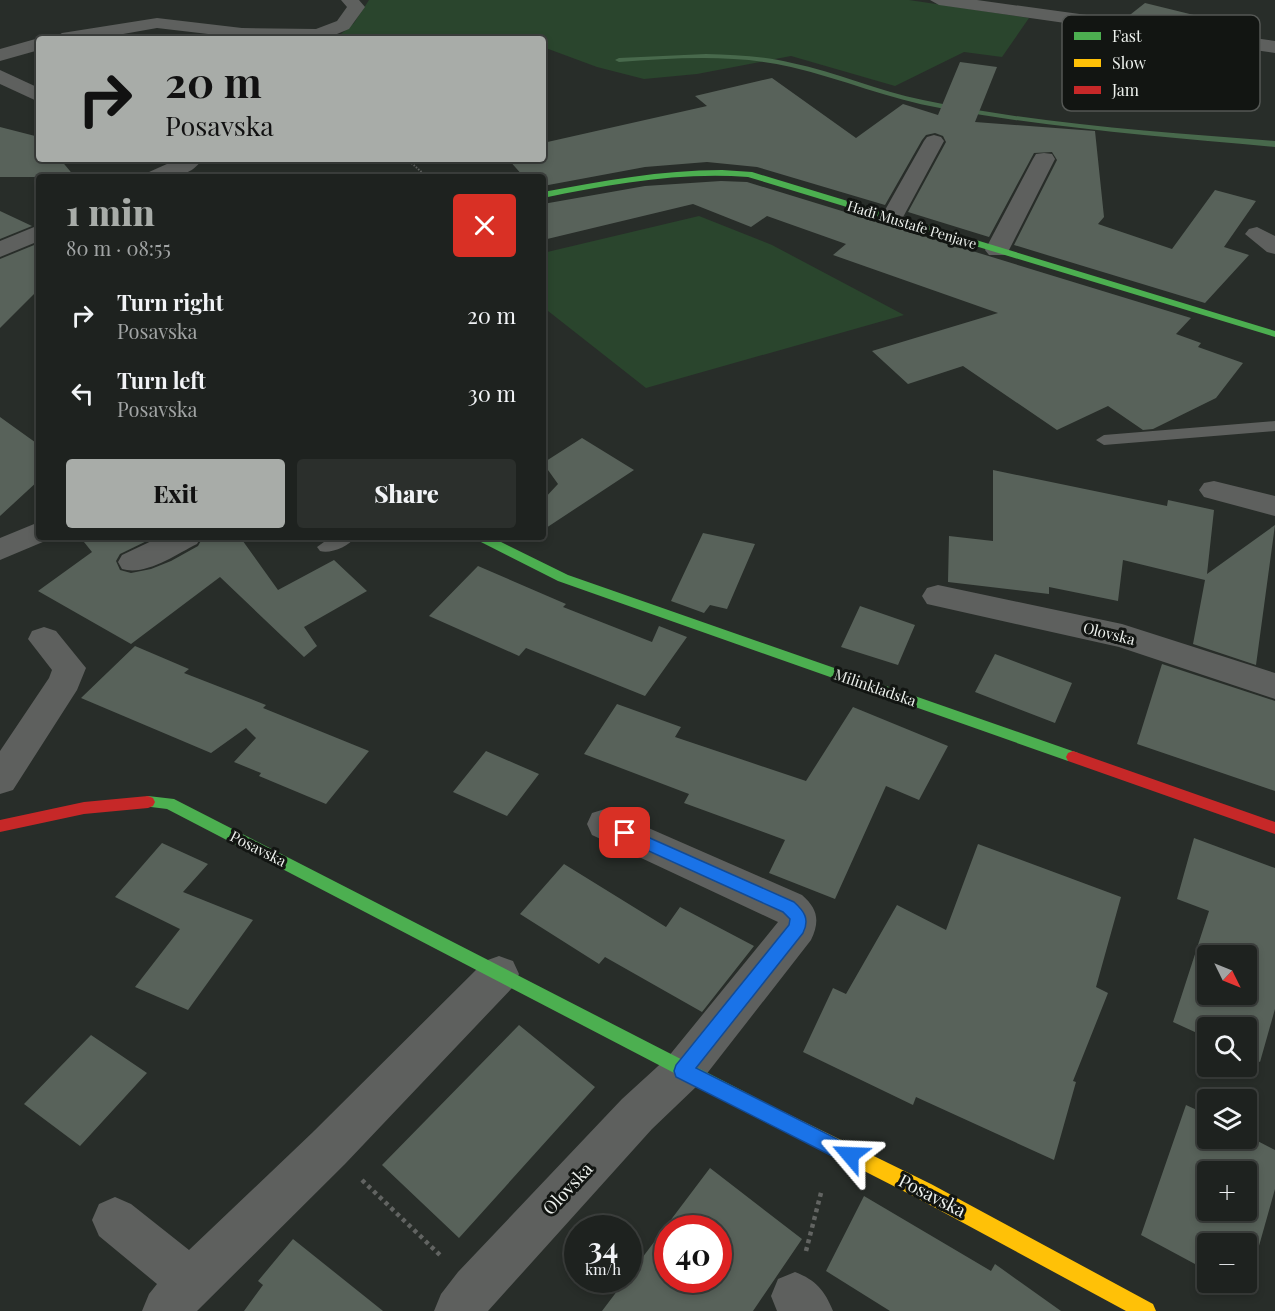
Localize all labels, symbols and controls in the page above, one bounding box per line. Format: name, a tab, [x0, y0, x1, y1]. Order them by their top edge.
legend	[1062, 15, 1260, 111]
text: Fast	[1112, 25, 1142, 46]
text: Slow	[1112, 52, 1147, 73]
text: 20 m	[165, 53, 262, 109]
icon: right	[66, 60, 144, 138]
text: Jam	[1111, 79, 1139, 100]
text: Posavska	[165, 107, 274, 143]
text: 1 min	[66, 187, 155, 235]
button: close	[453, 194, 516, 257]
street label: Hađi Mustafe Penjave	[845, 196, 979, 253]
text: 80 m · 08:55	[66, 234, 171, 261]
text: Turn right	[117, 287, 223, 317]
icon: right	[66, 299, 99, 332]
text: 20 m	[467, 300, 516, 330]
text: Posavska	[117, 317, 198, 344]
text: Turn left	[117, 365, 206, 395]
icon: left	[66, 377, 99, 410]
text: 30 m	[468, 378, 516, 408]
text: Posavska	[117, 395, 198, 422]
button: Exit	[66, 459, 285, 528]
button: Share	[297, 459, 516, 528]
street label: Olovska	[1081, 617, 1138, 649]
street label: Milinkladska	[832, 664, 920, 711]
pin	[599, 807, 650, 858]
icon: arrive	[608, 816, 641, 849]
street label: Posavska	[227, 825, 290, 871]
north arrow	[1197, 945, 1257, 1005]
map controls	[1197, 945, 1257, 1293]
button: search	[1197, 1017, 1257, 1077]
button: layers	[1197, 1089, 1257, 1149]
position arrow	[818, 1123, 882, 1187]
street label: Olovska	[537, 1157, 598, 1220]
button: +	[1197, 1161, 1257, 1221]
street label: Posavska	[895, 1168, 970, 1222]
speed limit sign: 40	[654, 1215, 732, 1293]
text: 34	[588, 1227, 618, 1267]
button: −	[1197, 1233, 1257, 1293]
text: km/h	[585, 1259, 621, 1279]

